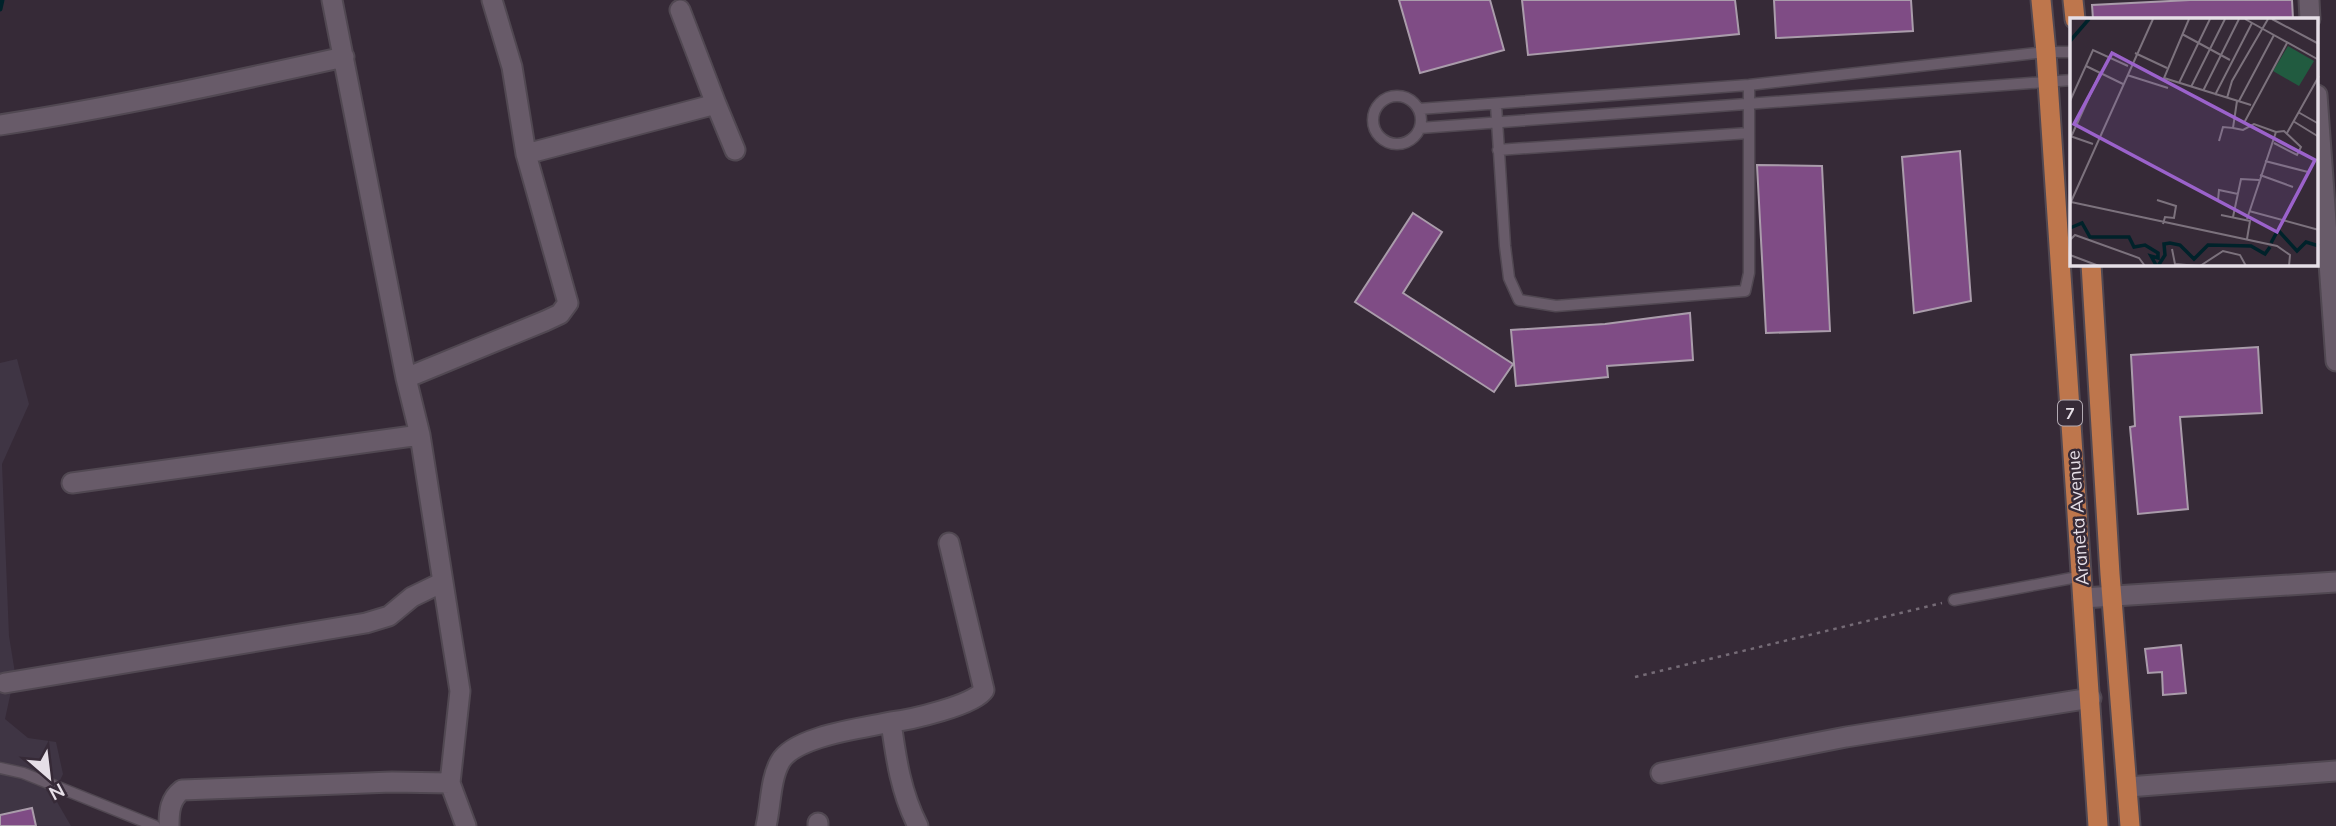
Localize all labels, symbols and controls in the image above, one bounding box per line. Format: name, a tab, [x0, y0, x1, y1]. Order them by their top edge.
inset map	[2070, 18, 2318, 266]
road number: 7	[2058, 400, 2082, 426]
street label: Araneta Avenue	[2061, 450, 2094, 586]
north arrow	[14, 742, 84, 812]
text: N	[45, 778, 69, 806]

